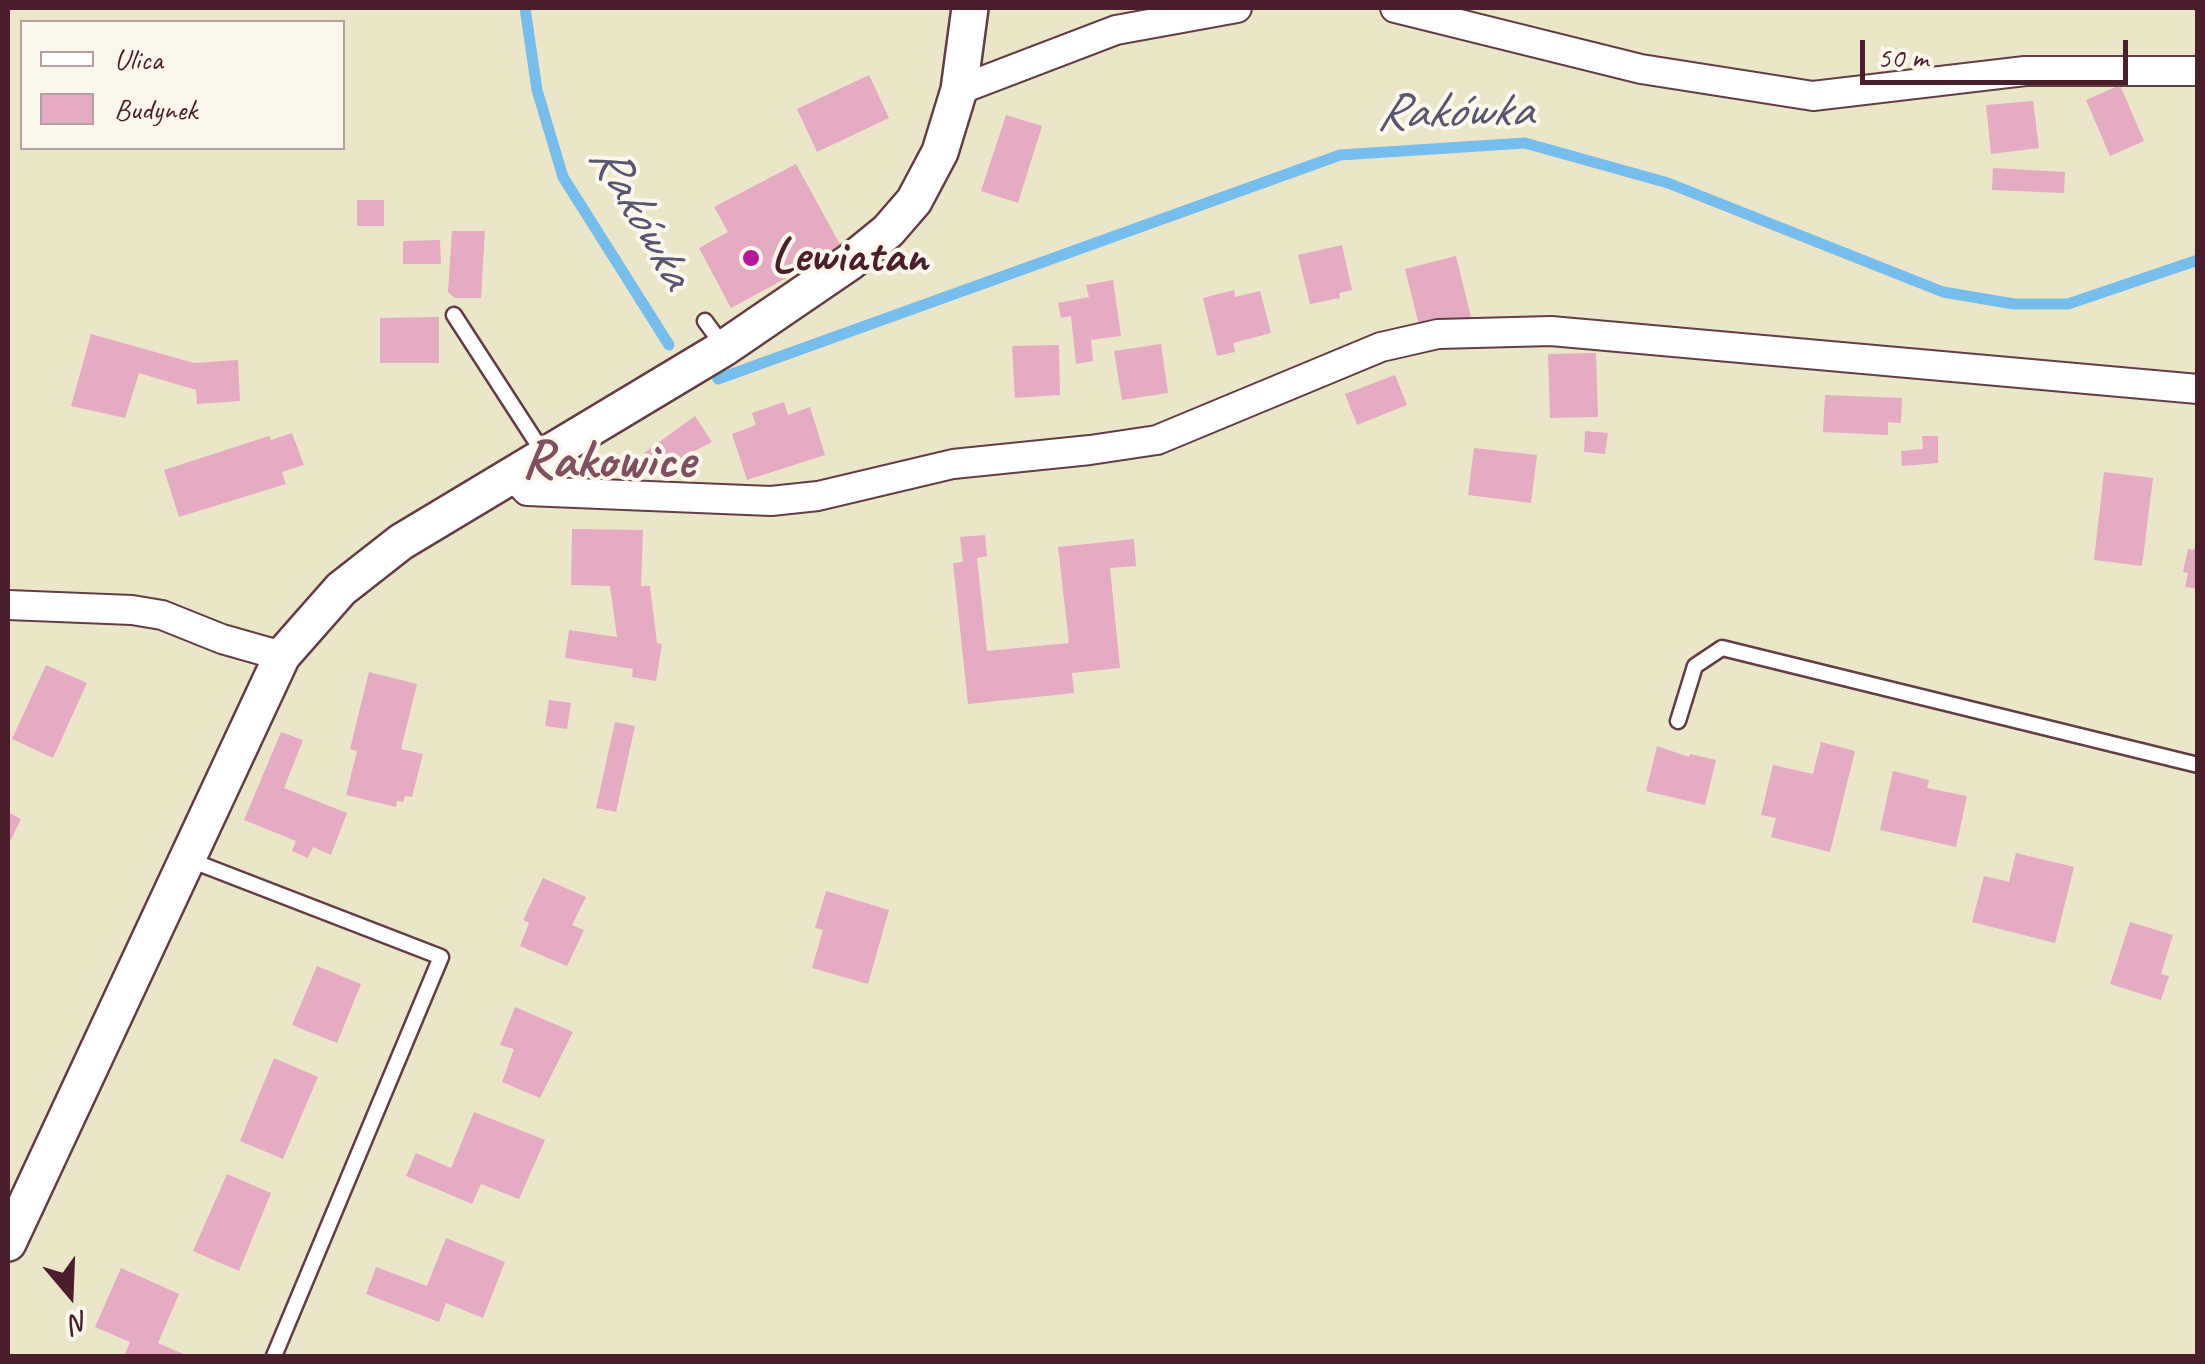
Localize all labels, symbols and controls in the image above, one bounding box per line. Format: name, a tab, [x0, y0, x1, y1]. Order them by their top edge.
legend	[20, 20, 345, 150]
scale bar	[1865, 20, 2132, 82]
text: 50 m	[1877, 38, 1928, 76]
text: Ulica	[114, 40, 163, 78]
water label: Rakówka	[1375, 80, 1533, 146]
text: Budynek	[114, 90, 197, 128]
water label: Rakówka	[574, 133, 706, 299]
place label: Lewiatan	[771, 228, 927, 288]
marker: Lewiatan	[740, 247, 762, 269]
district label: Rakowice	[522, 430, 694, 496]
north arrow	[20, 1244, 120, 1344]
text: N	[66, 1303, 94, 1342]

